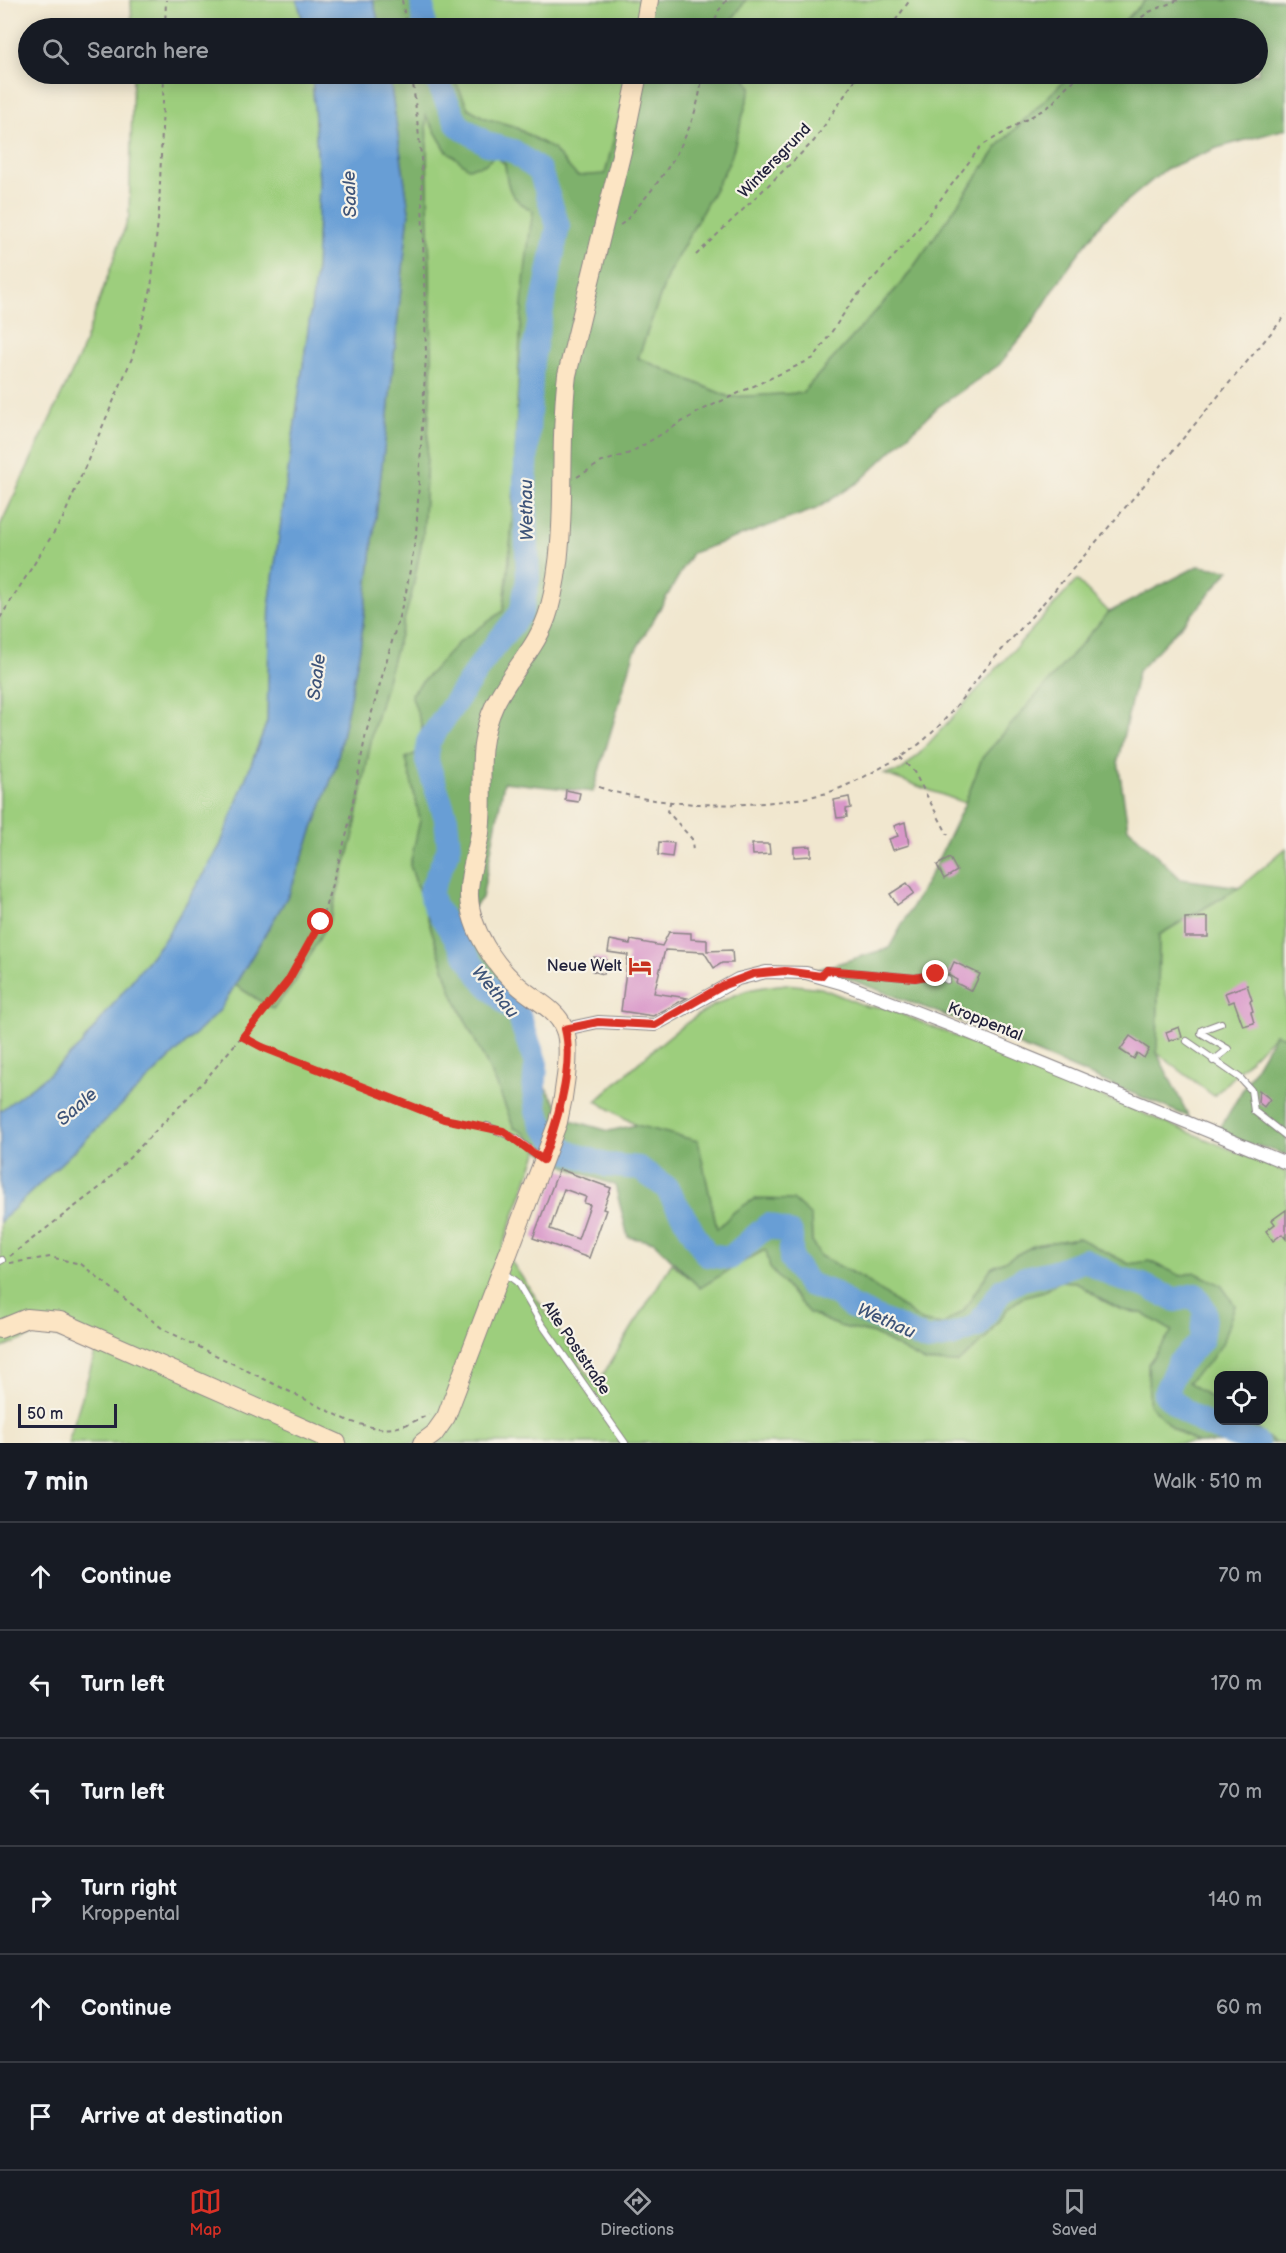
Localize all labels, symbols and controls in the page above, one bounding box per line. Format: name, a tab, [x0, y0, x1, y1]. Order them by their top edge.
search box	[18, 18, 1268, 84]
icon: search	[39, 35, 72, 68]
text: Search here	[87, 38, 209, 65]
street label: Wintersgrund	[735, 120, 815, 202]
water label: Saale	[339, 170, 361, 218]
water label: Wethau	[516, 479, 538, 541]
water label: Saale	[304, 653, 330, 701]
route start	[307, 908, 333, 934]
hotel icon: Neue Welt	[627, 953, 653, 979]
place label: Neue Welt	[547, 957, 622, 976]
route end	[922, 960, 948, 986]
water label: Wethau	[467, 962, 523, 1022]
street label: Kroppental	[945, 998, 1025, 1046]
water label: Saale	[52, 1084, 102, 1130]
street label: Alte Poststraße	[538, 1298, 615, 1399]
water label: Wethau	[854, 1299, 918, 1343]
map controls	[1214, 1371, 1268, 1425]
button: locate	[1214, 1371, 1268, 1425]
scale bar	[18, 1401, 117, 1428]
text: 50 m	[27, 1405, 63, 1424]
text: 7 min	[24, 1467, 88, 1498]
text: Walk · 510 m	[1153, 1470, 1262, 1494]
icon: ahead	[24, 1560, 57, 1593]
text: Continue	[81, 1563, 171, 1590]
text: 70 m	[1218, 1564, 1262, 1588]
icon: left	[24, 1668, 57, 1701]
text: Turn left	[81, 1671, 165, 1698]
text: 170 m	[1211, 1672, 1262, 1696]
icon: left	[24, 1776, 57, 1809]
text: Turn left	[81, 1779, 165, 1806]
text: 70 m	[1218, 1780, 1262, 1804]
text: Turn right	[81, 1875, 177, 1902]
icon: right	[24, 1884, 57, 1917]
text: 140 m	[1208, 1888, 1262, 1912]
text: Kroppental	[81, 1902, 180, 1926]
icon: ahead	[24, 1992, 57, 2025]
text: Continue	[81, 1995, 171, 2022]
text: 60 m	[1216, 1996, 1262, 2020]
icon: arrive	[24, 2100, 57, 2133]
text: Arrive at destination	[81, 2103, 283, 2130]
tab: Map	[189, 2185, 222, 2240]
tab: Directions	[600, 2185, 674, 2240]
tab: Saved	[1052, 2185, 1097, 2240]

